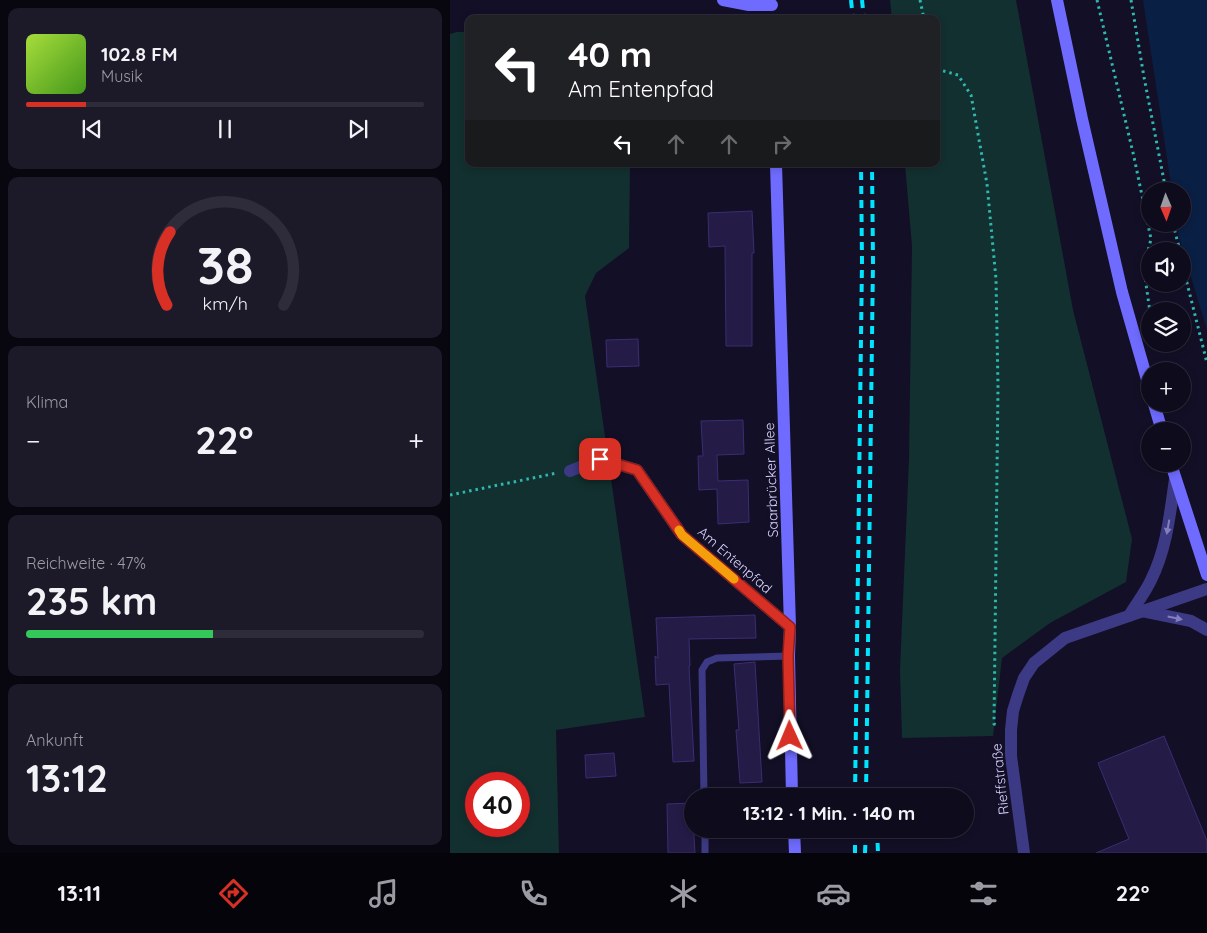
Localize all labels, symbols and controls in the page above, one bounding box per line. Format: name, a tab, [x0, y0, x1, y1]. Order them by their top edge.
text: 40 m	[568, 32, 652, 76]
icon: left	[485, 35, 550, 100]
text: 102.8 FM	[101, 42, 178, 66]
text: Musik	[101, 66, 143, 86]
text: Am Entenpfad	[568, 75, 714, 103]
icon: previous	[78, 115, 106, 143]
icon: pause	[211, 115, 239, 143]
icon: next	[344, 115, 372, 143]
icon: left	[609, 130, 637, 158]
icon: ahead	[662, 130, 690, 158]
icon: ahead	[715, 130, 743, 158]
icon: right	[768, 130, 796, 158]
north arrow	[1141, 182, 1191, 232]
map controls	[1141, 182, 1191, 472]
text: 38	[197, 232, 253, 297]
button: sound	[1141, 242, 1191, 292]
text: km/h	[202, 292, 248, 314]
button: layers	[1141, 302, 1191, 352]
button: +	[1141, 362, 1191, 412]
text: Klima	[26, 392, 68, 412]
text: 22°	[195, 416, 253, 464]
street label: Saarbrücker Allee	[760, 422, 782, 538]
button: −	[1141, 422, 1191, 472]
text: −	[26, 423, 41, 458]
text: +	[408, 423, 424, 458]
pin	[579, 438, 621, 480]
icon: arrive	[586, 445, 614, 473]
one-way arrow	[1163, 520, 1171, 536]
street label: Am Entenpfad	[694, 523, 776, 597]
text: Reichweite · 47%	[26, 553, 146, 573]
text: 235 km	[26, 577, 157, 625]
one-way arrow	[1168, 614, 1183, 622]
position arrow	[763, 709, 815, 761]
text: Ankunft	[26, 730, 84, 750]
street label: Rieffstraße	[987, 742, 1013, 816]
text: 13:12	[26, 754, 108, 802]
speed limit sign: 40	[465, 772, 530, 837]
text: 13:12 · 1 Min. · 140 m	[743, 801, 915, 825]
icon: directions	[216, 876, 251, 911]
icon: music	[366, 876, 401, 911]
icon: phone	[516, 876, 551, 911]
icon: climate	[666, 876, 701, 911]
icon: car	[816, 876, 851, 911]
icon: filters	[966, 876, 1001, 911]
text: 13:11	[57, 879, 101, 907]
text: 22°	[1116, 879, 1149, 907]

